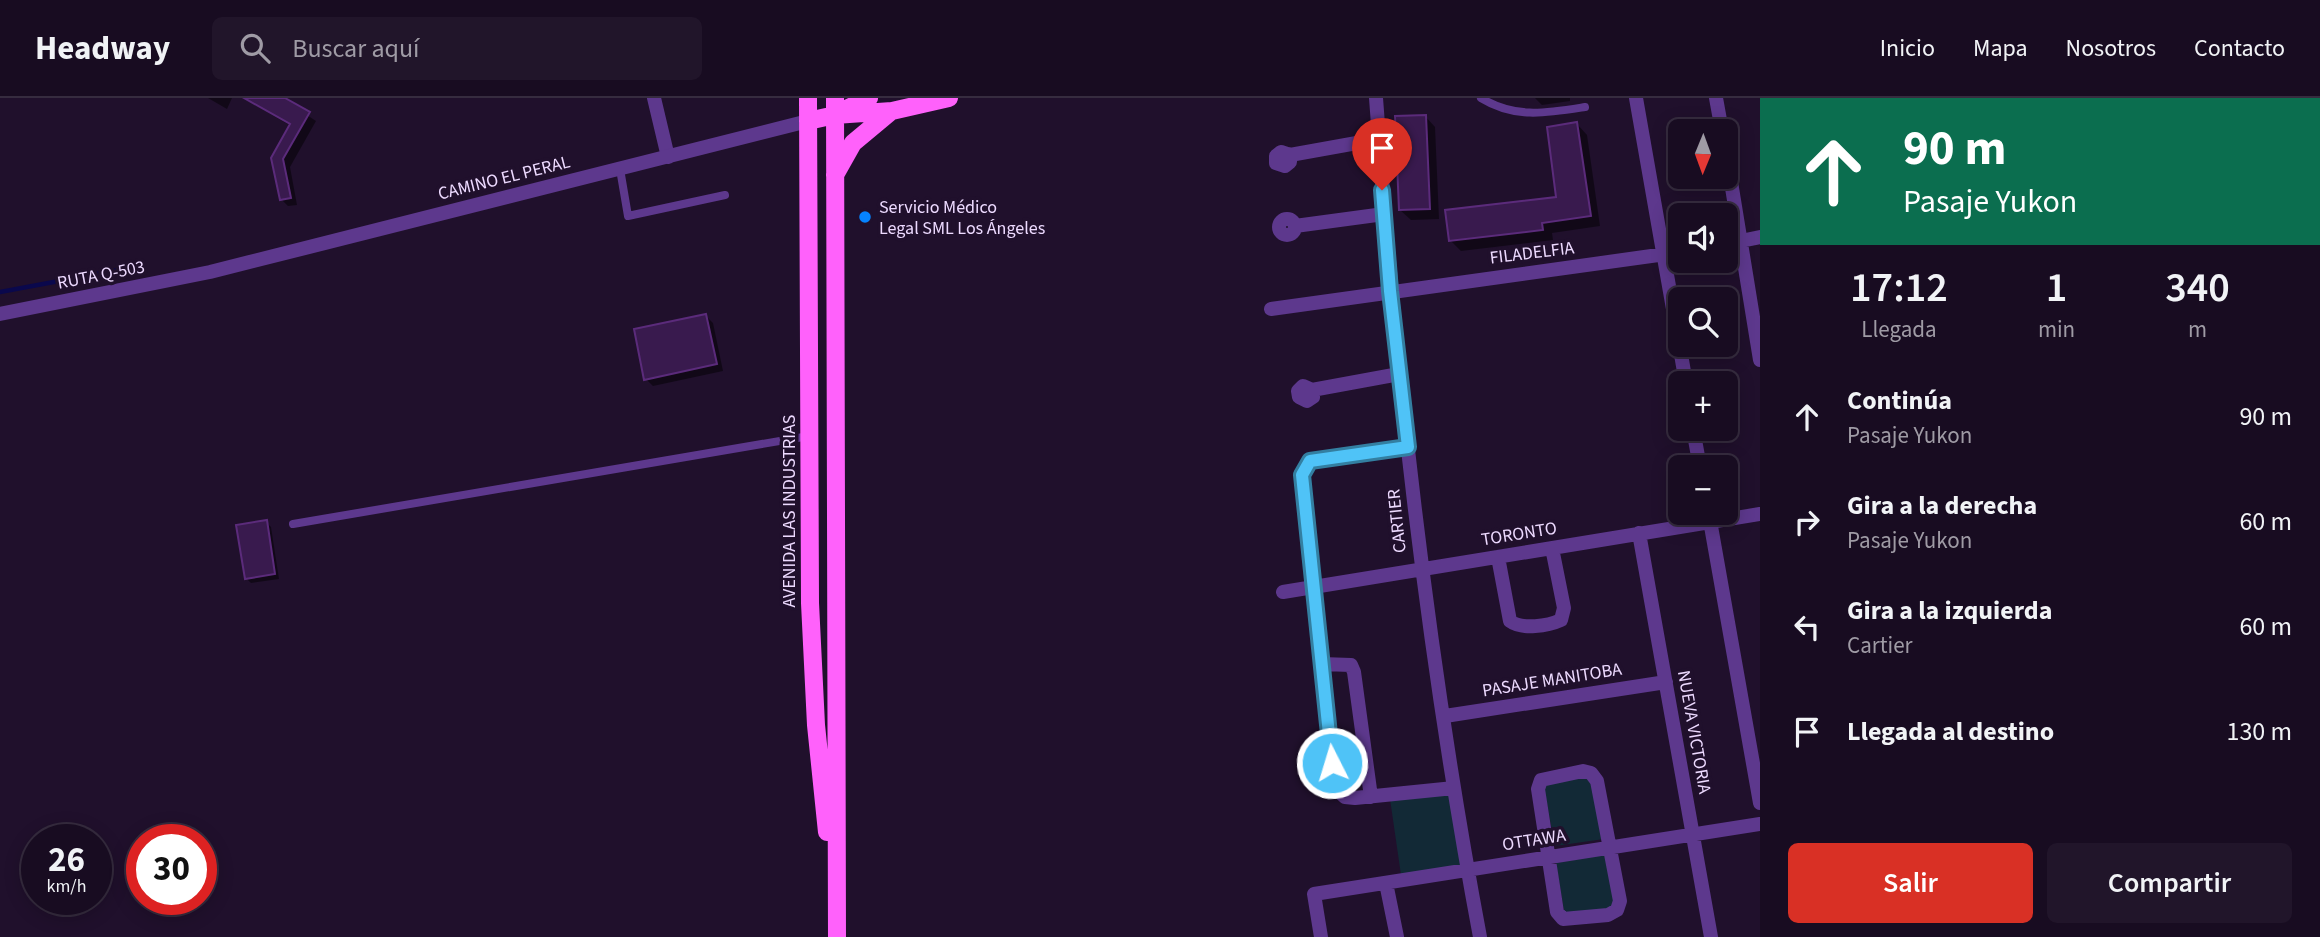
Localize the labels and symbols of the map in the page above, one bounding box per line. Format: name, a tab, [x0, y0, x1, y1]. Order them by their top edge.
pin	[1352, 118, 1412, 190]
north arrow	[1668, 119, 1738, 189]
street label: CAMINO EL PERAL	[435, 149, 573, 206]
place label: Servicio Médico Legal SML Los Ángeles	[879, 195, 1045, 241]
marker: Servicio Médico Legal SML Los Ángeles	[857, 209, 873, 225]
street label: FILADELFIA	[1488, 235, 1576, 271]
street label: RUTA Q-503	[55, 254, 147, 296]
street label: AVENIDA LAS INDUSTRIAS	[777, 415, 802, 607]
street label: CARTIER	[1381, 488, 1413, 554]
street label: TORONTO	[1479, 516, 1559, 552]
street label: PASAJE MANITOBA	[1480, 657, 1624, 703]
street label: NUEVA VICTORIA	[1671, 668, 1717, 796]
position arrow	[1295, 726, 1369, 800]
street label: OTTAWA	[1501, 823, 1568, 857]
speed limit sign: 30	[126, 824, 217, 915]

